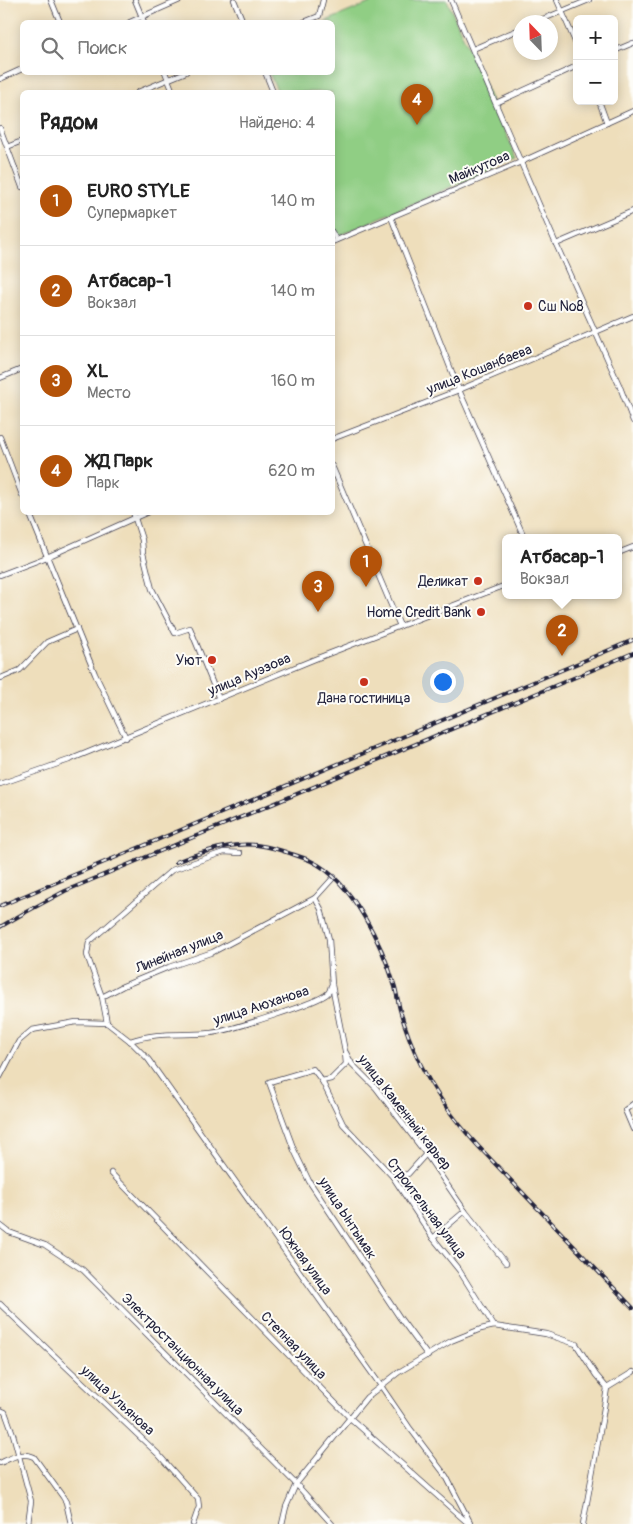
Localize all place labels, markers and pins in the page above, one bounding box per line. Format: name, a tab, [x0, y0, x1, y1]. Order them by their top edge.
pin: 4	[401, 84, 433, 125]
place label: Сш №8	[538, 298, 584, 315]
marker: Сш №8	[522, 300, 534, 312]
pin: 1	[350, 546, 382, 587]
pin: 3	[302, 571, 334, 612]
place label: Деликат	[417, 573, 468, 590]
marker: Деликат	[472, 575, 484, 587]
place label: Home Credit Bank	[367, 604, 471, 621]
marker: Home Credit Bank	[475, 606, 487, 618]
pin: 2	[546, 615, 578, 656]
place label: Уют	[176, 652, 202, 669]
marker: Уют	[206, 654, 218, 666]
marker: Дана гостиница	[358, 676, 370, 688]
place label: Дана гостиница	[317, 690, 410, 707]

